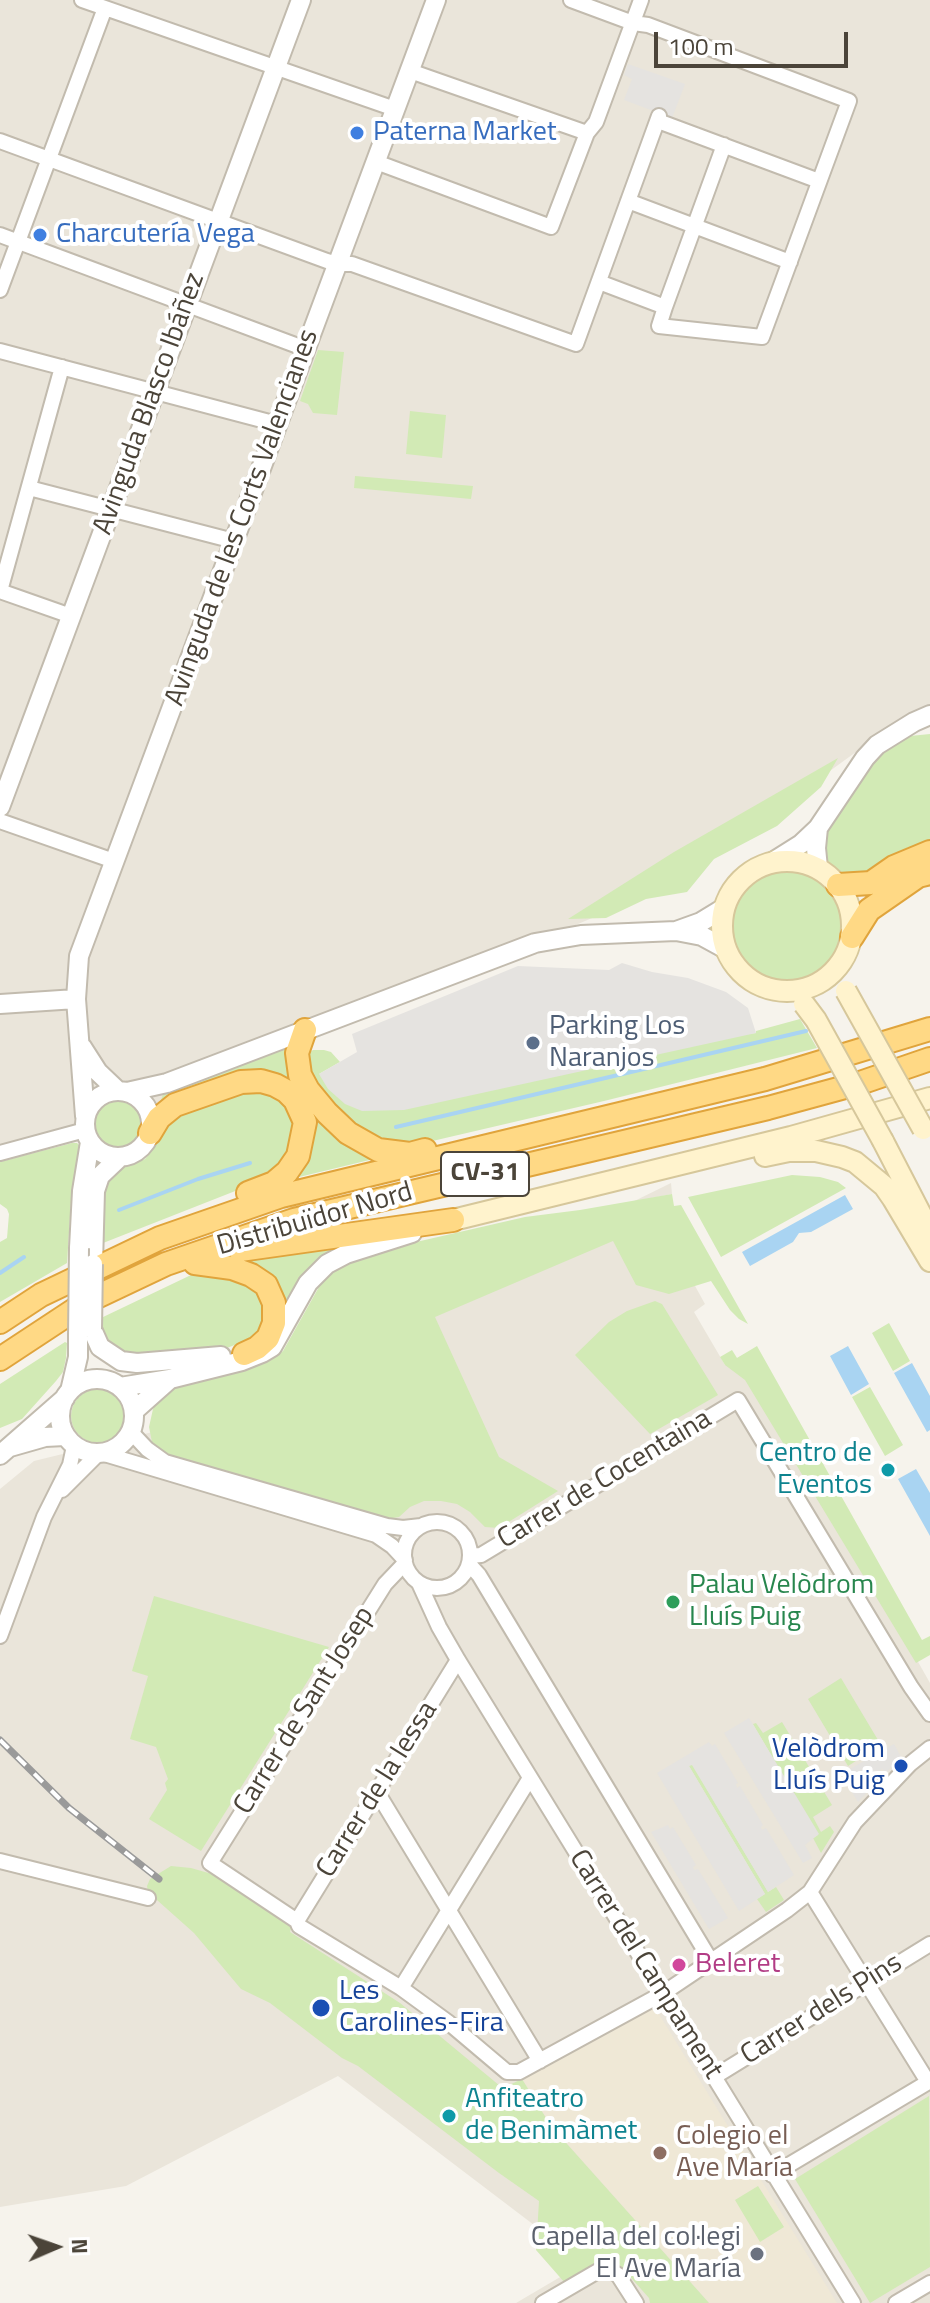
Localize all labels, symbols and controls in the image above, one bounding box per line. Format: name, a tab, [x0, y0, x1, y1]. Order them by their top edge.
scale bar	[658, 16, 852, 66]
text: 100 m	[668, 28, 734, 64]
place label: Paterna Market	[373, 116, 557, 150]
marker: Paterna Market	[348, 124, 366, 142]
place label: Charcutería Vega	[56, 218, 255, 252]
marker: Charcutería Vega	[31, 226, 49, 244]
street label: Avinguda Blasco Ibáñez	[87, 268, 213, 540]
street label: Avinguda de les Corts Valencianes	[159, 325, 327, 711]
place label: Parking Los Naranjos	[549, 1010, 685, 1076]
marker: Parking Los Naranjos	[524, 1034, 542, 1052]
road number: CV-31	[441, 1152, 529, 1196]
street label: Distribuïdor Nord	[213, 1176, 417, 1264]
street label: Carrer de Cocentaina	[492, 1403, 718, 1557]
place label: Centro de Eventos	[759, 1437, 872, 1503]
marker: Centro de Eventos	[879, 1461, 897, 1479]
place label: Palau Velòdrom Lluís Puig	[689, 1569, 874, 1635]
marker: Palau Velòdrom Lluís Puig	[664, 1593, 682, 1611]
street label: Carrer de Sant Josep	[228, 1601, 382, 1821]
street label: Carrer de la Iessa	[310, 1696, 446, 1884]
place label: Velòdrom Lluís Puig	[772, 1733, 885, 1799]
marker: Velòdrom Lluís Puig	[892, 1757, 910, 1775]
street label: Carrer del Campament	[561, 1844, 729, 2086]
street label: Carrer dels Pins	[735, 1947, 909, 2073]
place label: Beleret	[695, 1948, 780, 1982]
marker: Beleret	[670, 1956, 688, 1974]
place label: Les Carolines-Fira	[339, 1975, 504, 2041]
marker: Les Carolines-Fira	[310, 1997, 332, 2019]
place label: Anfiteatro de Benimàmet	[465, 2083, 637, 2149]
marker: Anfiteatro de Benimàmet	[440, 2107, 458, 2125]
place label: Colegio el Ave María	[676, 2120, 793, 2186]
marker: Colegio el Ave María	[651, 2144, 669, 2162]
north arrow	[16, 2207, 96, 2287]
place label: Capella del col·legi El Ave María	[531, 2221, 741, 2287]
text: N	[63, 2238, 97, 2254]
marker: Capella del col·legi El Ave María	[748, 2245, 766, 2263]

